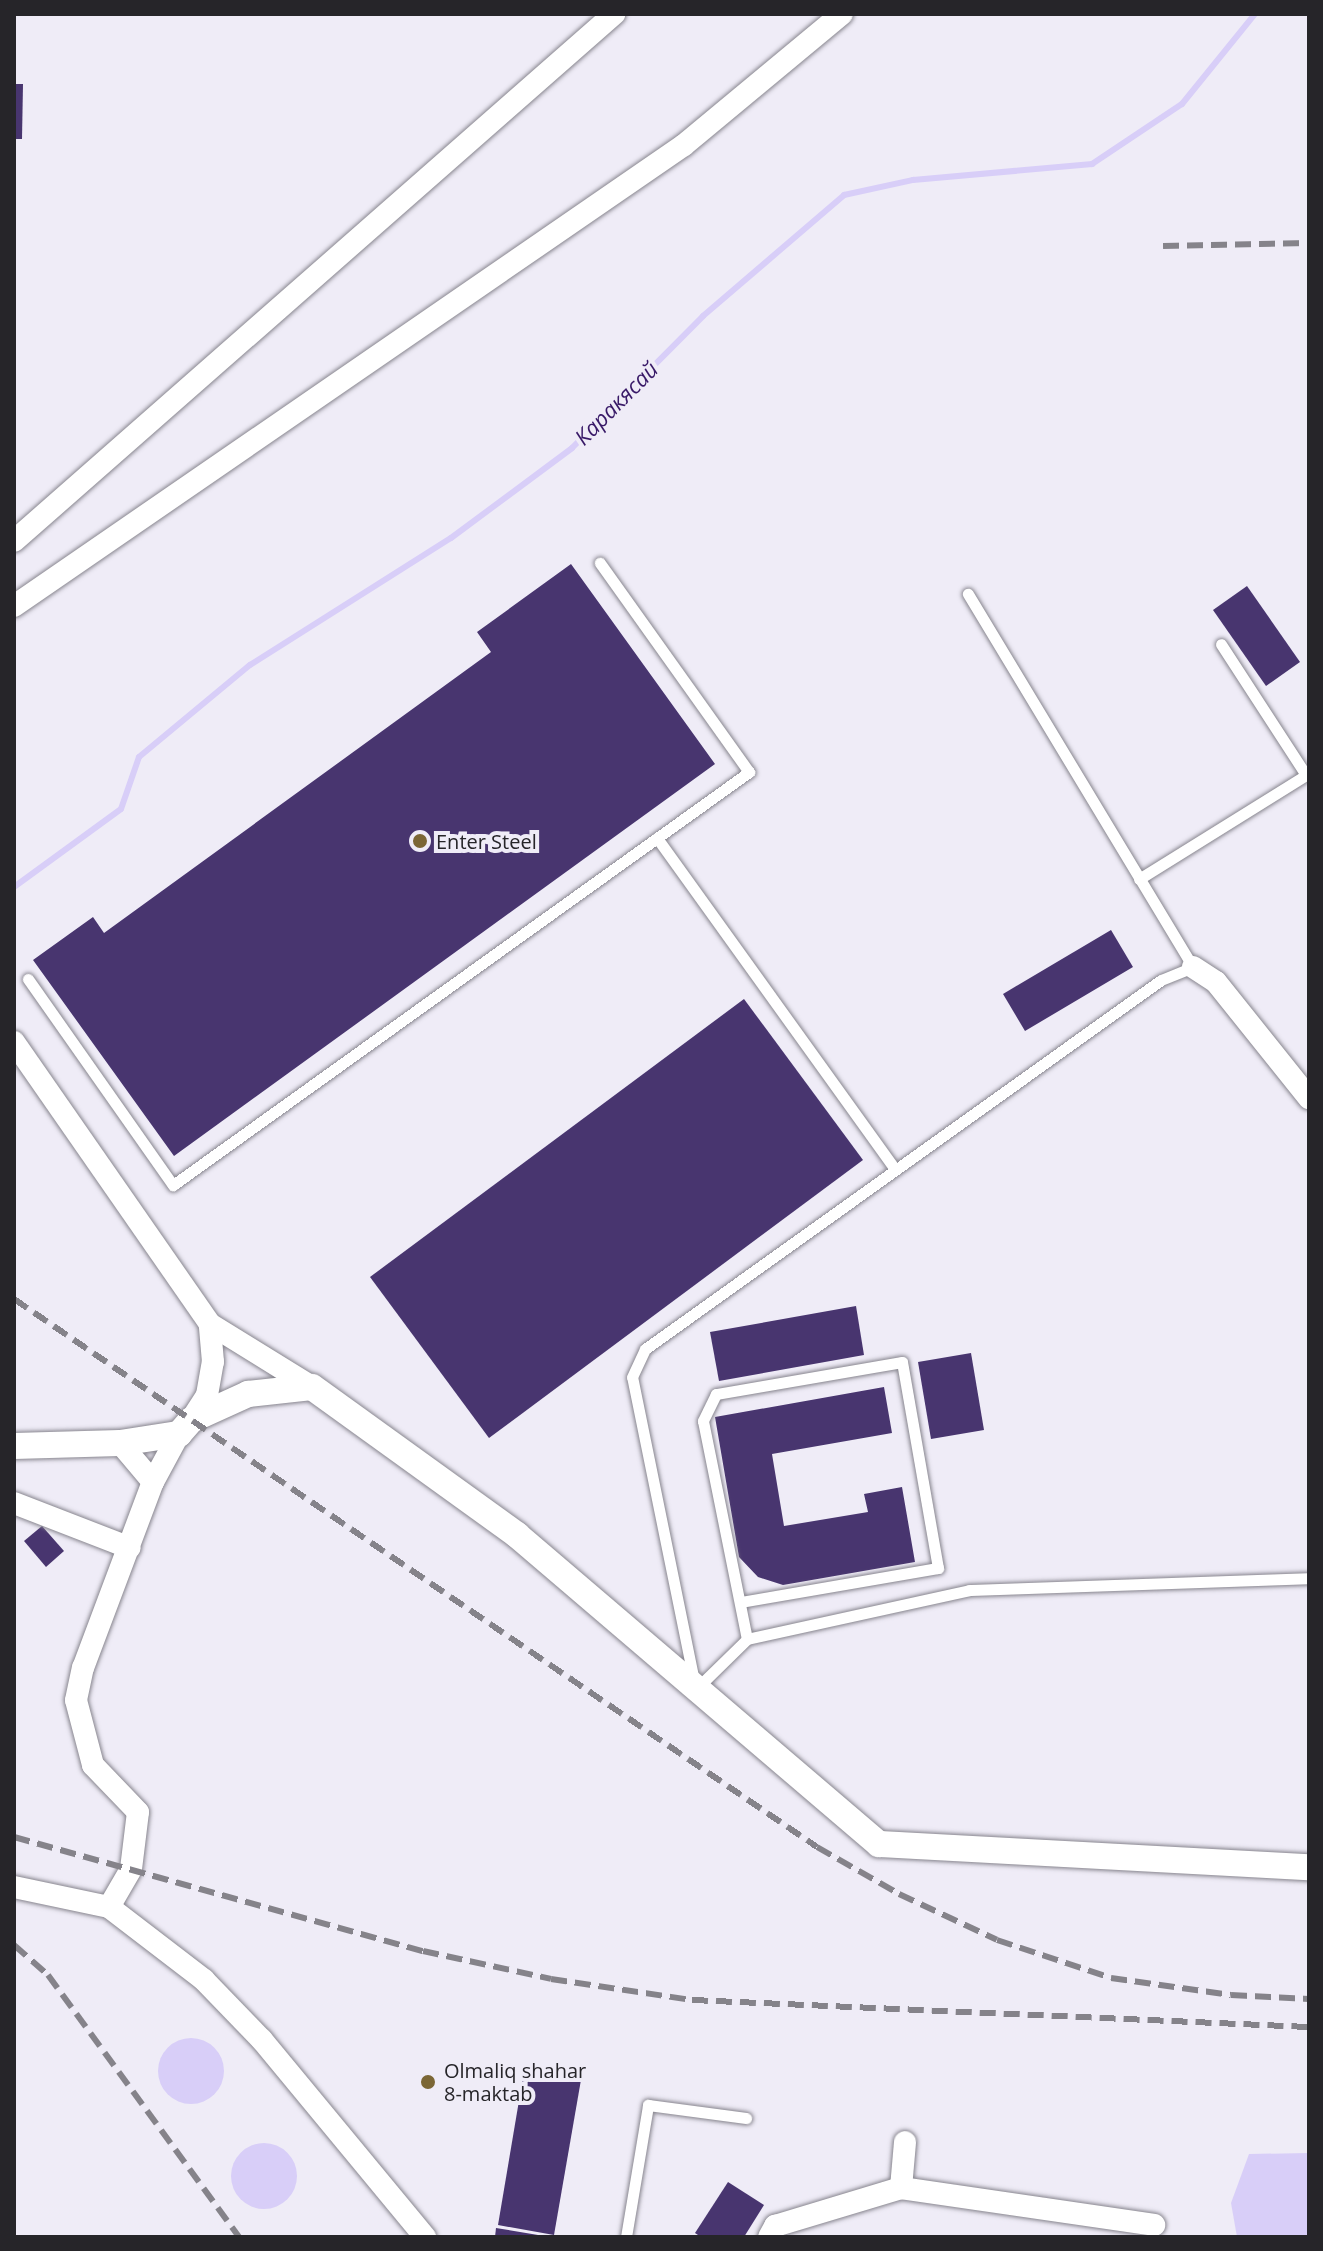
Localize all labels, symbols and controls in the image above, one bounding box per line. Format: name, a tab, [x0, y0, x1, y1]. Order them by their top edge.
water label: Каракясай	[569, 356, 663, 450]
place label: Enter Steel	[436, 829, 537, 853]
marker: Enter Steel	[411, 832, 429, 850]
place label: Olmaliq shahar 8-maktab	[444, 2058, 586, 2105]
marker: Olmaliq shahar 8-maktab	[419, 2073, 437, 2091]

